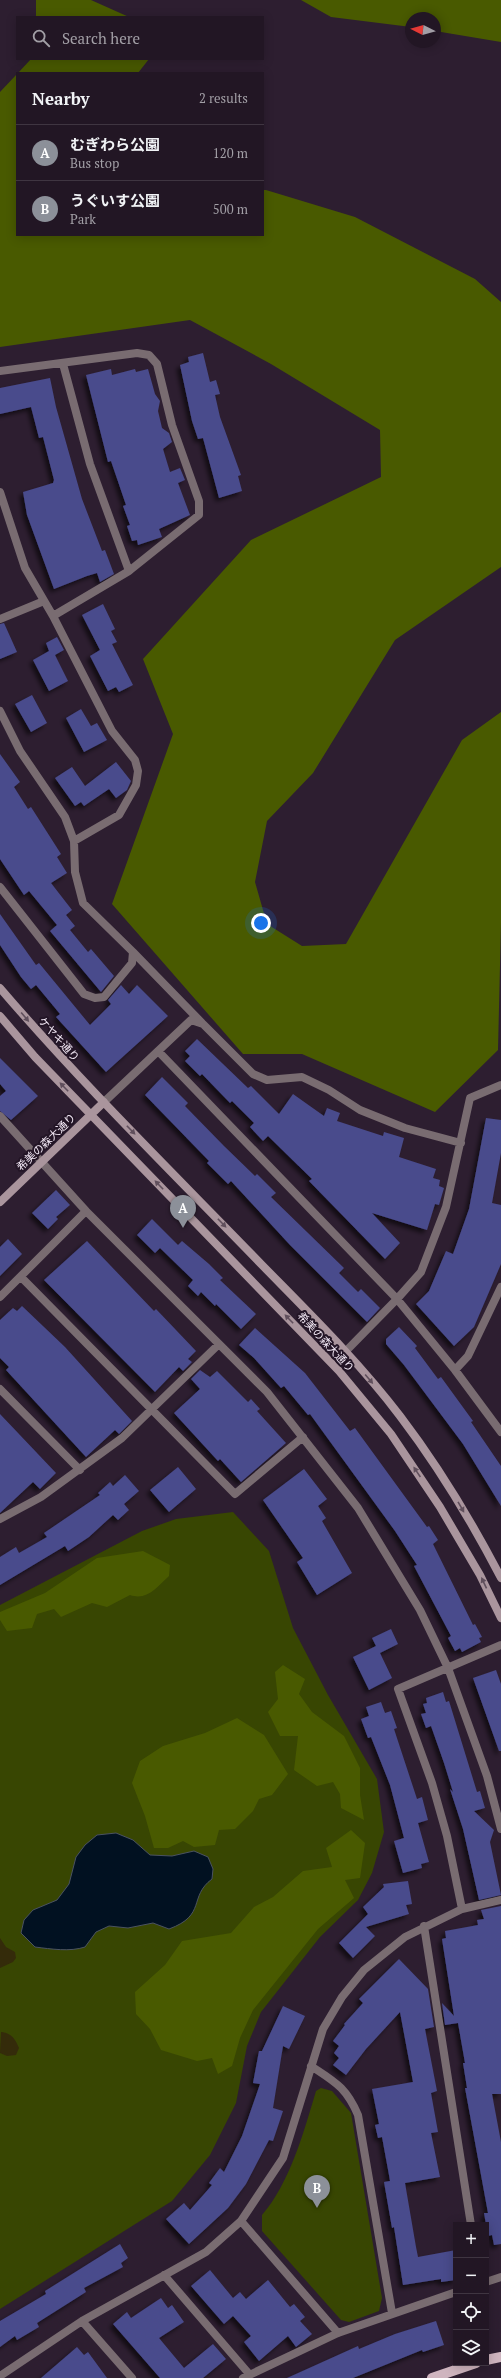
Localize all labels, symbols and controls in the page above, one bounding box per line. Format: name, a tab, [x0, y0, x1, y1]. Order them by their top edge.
north arrow	[405, 12, 441, 48]
search box	[16, 16, 264, 60]
icon: search	[30, 27, 52, 49]
text: Search here	[62, 28, 140, 48]
text: Nearby	[32, 87, 90, 110]
text: 2 results	[199, 89, 248, 107]
text: むぎわら公園	[70, 134, 160, 154]
text: A	[40, 144, 50, 162]
text: 120 m	[213, 144, 248, 162]
text: Bus stop	[70, 154, 119, 172]
text: うぐいす公園	[70, 190, 160, 210]
text: B	[41, 200, 49, 218]
text: 500 m	[213, 200, 248, 218]
text: Park	[70, 210, 96, 228]
your location	[251, 913, 271, 933]
one-way arrow	[21, 1012, 30, 1023]
street label: ケヤキ通り	[35, 1014, 83, 1064]
one-way arrow	[59, 1082, 68, 1092]
street label: 希美の森大通り	[13, 1110, 79, 1174]
one-way arrow	[126, 1125, 136, 1135]
one-way arrow	[155, 1180, 164, 1190]
pin: A	[170, 1195, 196, 1228]
one-way arrow	[217, 1218, 227, 1228]
street label: 希美の森大通り	[295, 1309, 357, 1375]
one-way arrow	[284, 1314, 294, 1324]
one-way arrow	[364, 1373, 373, 1384]
one-way arrow	[413, 1467, 421, 1477]
one-way arrow	[457, 1501, 464, 1513]
one-way arrow	[481, 1577, 487, 1589]
pin: B	[304, 2175, 330, 2208]
map controls	[453, 2222, 489, 2366]
button: +	[453, 2222, 489, 2258]
button: −	[453, 2258, 489, 2294]
button: locate	[453, 2294, 489, 2330]
button: layers	[453, 2330, 489, 2366]

